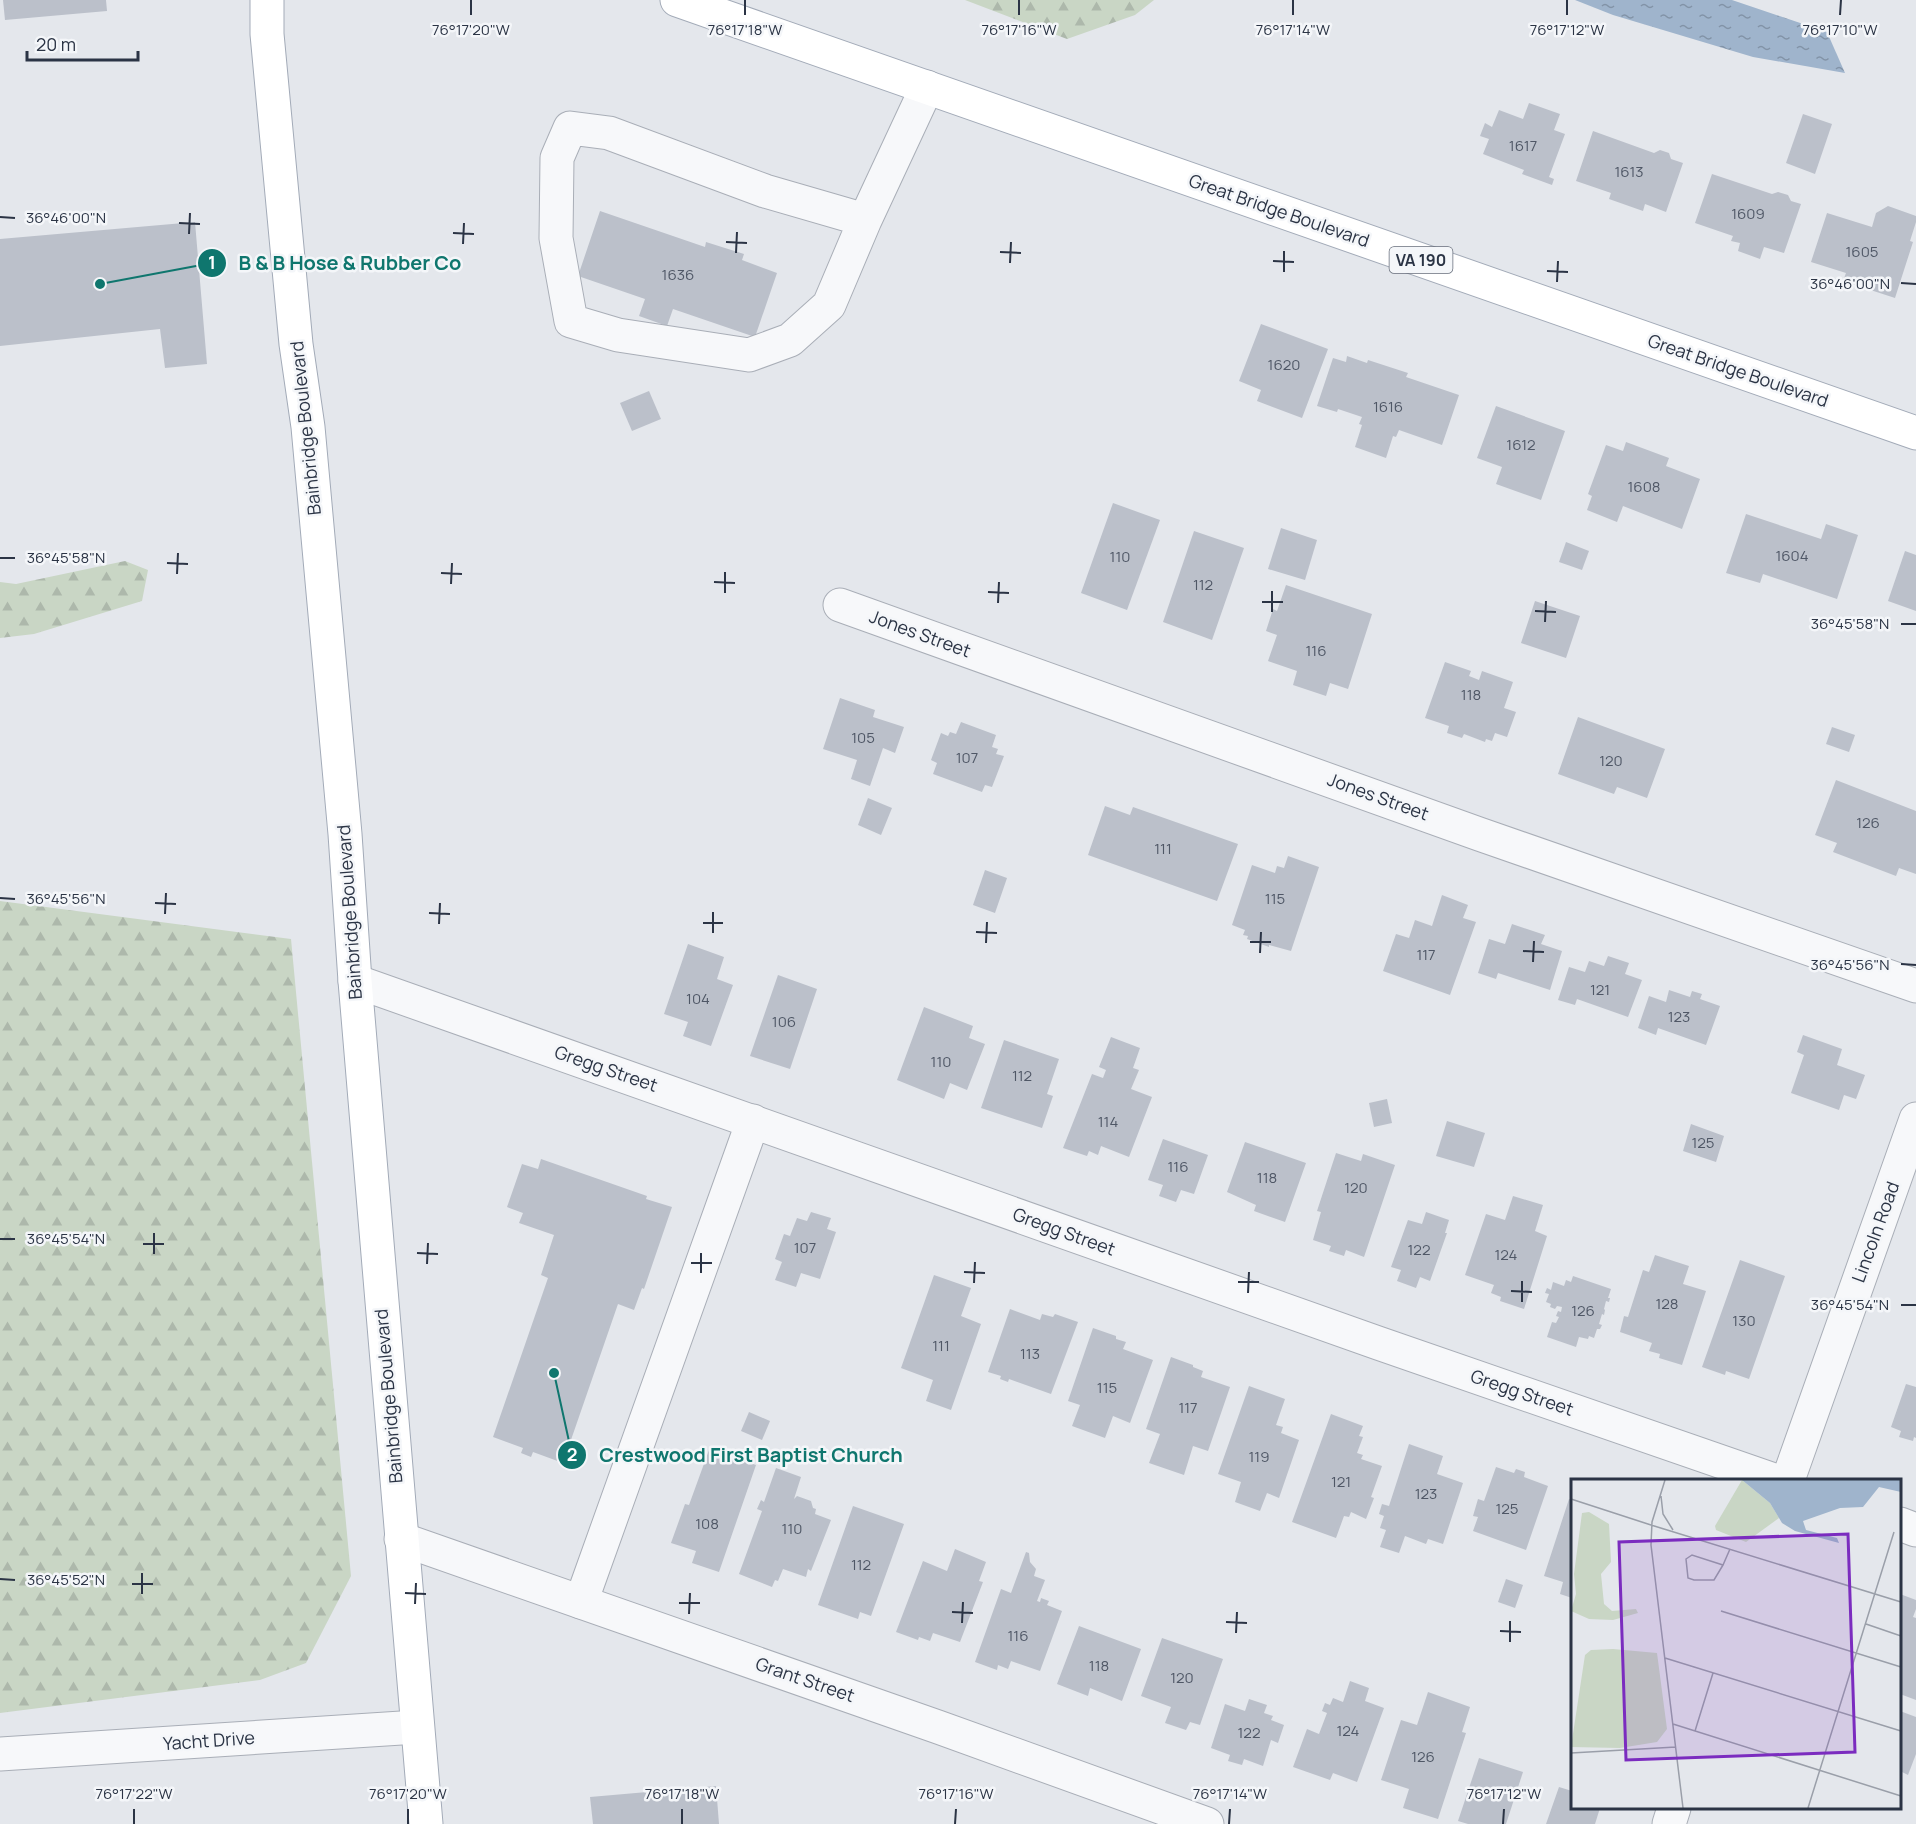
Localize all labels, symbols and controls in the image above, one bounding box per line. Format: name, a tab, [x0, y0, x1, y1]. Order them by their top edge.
text: 76°17'20"W	[432, 19, 510, 40]
text: 76°17'18"W	[708, 19, 782, 40]
text: 76°17'16"W	[981, 19, 1057, 40]
text: 76°17'14"W	[1256, 19, 1330, 40]
text: 76°17'12"W	[1530, 19, 1604, 40]
text: 76°17'10"W	[1802, 19, 1878, 40]
scale bar	[27, 24, 138, 62]
text: 20 m	[36, 32, 76, 56]
house number: 1617	[1509, 135, 1537, 156]
house number: 1613	[1614, 161, 1644, 182]
street label: Great Bridge Boulevard	[1186, 168, 1373, 252]
house number: 1609	[1731, 203, 1765, 224]
text: 36°46'00"N	[26, 207, 106, 228]
house number: 1605	[1846, 241, 1878, 262]
callout: B & B Hose & Rubber Co	[197, 244, 474, 282]
road number: VA 190	[1390, 247, 1452, 273]
text: B & B Hose & Rubber Co	[239, 249, 461, 276]
text: 1	[208, 250, 216, 274]
house number: 1636	[662, 264, 694, 285]
text: 36°46'00"N	[1810, 273, 1890, 294]
street label: Great Bridge Boulevard	[1645, 328, 1832, 412]
street label: Bainbridge Boulevard	[284, 340, 326, 516]
house number: 1620	[1268, 354, 1300, 375]
house number: 1616	[1373, 396, 1403, 417]
house number: 1612	[1506, 434, 1536, 455]
house number: 1608	[1627, 476, 1661, 497]
house number: 1604	[1775, 545, 1809, 566]
house number: 110	[1110, 546, 1130, 567]
text: 36°45'58"N	[27, 547, 105, 568]
house number: 112	[1193, 574, 1213, 595]
street label: Jones Street	[866, 604, 974, 662]
text: 36°45'58"N	[1811, 613, 1889, 634]
house number: 116	[1305, 640, 1327, 661]
house number: 118	[1461, 684, 1481, 705]
house number: 105	[851, 727, 875, 748]
house number: 107	[956, 747, 978, 768]
house number: 120	[1599, 750, 1623, 771]
street label: Jones Street	[1324, 767, 1432, 825]
house number: 126	[1856, 812, 1880, 833]
street label: Bainbridge Boulevard	[331, 824, 367, 1000]
house number: 111	[1154, 838, 1172, 859]
text: 36°45'56"N	[26, 888, 106, 909]
house number: 115	[1265, 888, 1285, 909]
house number: 117	[1416, 944, 1436, 965]
text: 36°45'56"N	[1810, 954, 1890, 975]
house number: 121	[1590, 979, 1610, 1000]
house number: 104	[686, 988, 710, 1009]
house number: 123	[1668, 1006, 1690, 1027]
house number: 106	[772, 1011, 796, 1032]
street label: Gregg Street	[552, 1039, 661, 1097]
house number: 110	[931, 1051, 951, 1072]
house number: 112	[1012, 1065, 1032, 1086]
house number: 114	[1098, 1111, 1118, 1132]
house number: 125	[1691, 1132, 1715, 1153]
house number: 116	[1167, 1156, 1189, 1177]
house number: 118	[1257, 1167, 1277, 1188]
house number: 120	[1344, 1177, 1368, 1198]
street label: Lincoln Road	[1846, 1178, 1904, 1285]
street label: Gregg Street	[1010, 1201, 1119, 1261]
text: 36°45'54"N	[27, 1228, 105, 1249]
house number: 107	[794, 1237, 816, 1258]
house number: 122	[1408, 1239, 1430, 1260]
house number: 124	[1495, 1244, 1518, 1265]
house number: 128	[1655, 1293, 1679, 1314]
text: 36°45'54"N	[1811, 1294, 1889, 1315]
house number: 126	[1571, 1300, 1595, 1321]
street label: Bainbridge Boulevard	[368, 1308, 408, 1484]
house number: 130	[1732, 1310, 1756, 1331]
house number: 111	[932, 1335, 950, 1356]
house number: 113	[1020, 1343, 1040, 1364]
street label: Gregg Street	[1468, 1363, 1577, 1421]
house number: 115	[1097, 1377, 1117, 1398]
house number: 117	[1178, 1397, 1198, 1418]
callout: Crestwood First Baptist Church	[557, 1436, 915, 1474]
text: Crestwood First Baptist Church	[599, 1441, 903, 1468]
text: 2	[567, 1442, 577, 1466]
house number: 119	[1248, 1446, 1270, 1467]
house number: 121	[1331, 1471, 1351, 1492]
inset map	[1571, 1479, 1901, 1809]
house number: 123	[1415, 1483, 1437, 1504]
house number: 125	[1495, 1498, 1519, 1519]
house number: 108	[695, 1513, 719, 1534]
house number: 110	[782, 1518, 802, 1539]
house number: 112	[851, 1554, 871, 1575]
text: 36°45'52"N	[27, 1569, 105, 1590]
house number: 116	[1007, 1625, 1029, 1646]
street label: Grant Street	[753, 1651, 858, 1707]
house number: 118	[1089, 1655, 1109, 1676]
house number: 120	[1170, 1667, 1194, 1688]
house number: 124	[1337, 1720, 1360, 1741]
house number: 122	[1238, 1722, 1260, 1743]
street label: Yacht Drive	[162, 1725, 256, 1755]
house number: 126	[1411, 1746, 1435, 1767]
text: 76°17'22"W	[95, 1783, 173, 1804]
text: 76°17'20"W	[369, 1783, 447, 1804]
text: 76°17'18"W	[645, 1783, 719, 1804]
text: 76°17'16"W	[918, 1783, 994, 1804]
text: 76°17'14"W	[1193, 1783, 1267, 1804]
text: 76°17'12"W	[1467, 1783, 1541, 1804]

